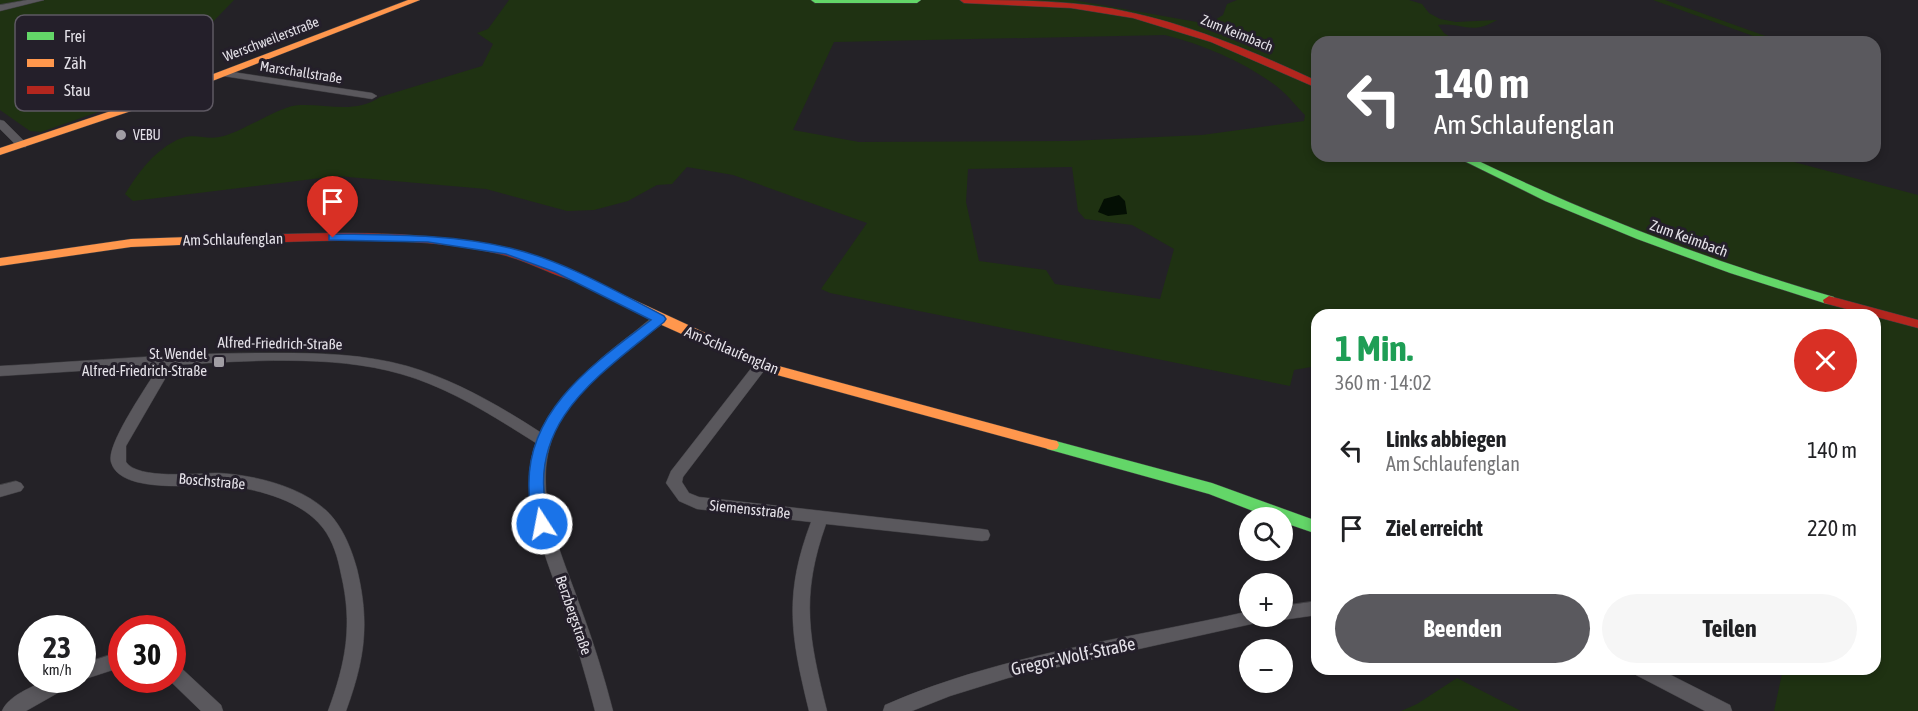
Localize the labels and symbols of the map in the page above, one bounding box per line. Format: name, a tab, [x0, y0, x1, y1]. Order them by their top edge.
street label: Zum Keimbach	[1199, 11, 1275, 55]
street label: Werschweilerstraße	[221, 13, 321, 65]
legend	[15, 15, 213, 111]
text: Frei	[64, 27, 86, 45]
text: Zäh	[64, 54, 86, 72]
street label: Marschallstraße	[259, 58, 343, 86]
text: Stau	[64, 81, 91, 99]
place label: VEBU	[133, 127, 161, 143]
marker: VEBU	[114, 128, 128, 142]
pin	[307, 176, 358, 238]
street label: Zum Keimbach	[1648, 216, 1730, 260]
street label: Am Schlaufenglan	[183, 230, 283, 248]
street label: Am Schlaufenglan	[682, 323, 782, 377]
street label: Alfred-Friedrich-Straße	[217, 333, 343, 353]
place label: St. Wendel Alfred-Friedrich-Straße	[82, 345, 207, 379]
marker: St. Wendel Alfred-Friedrich-Straße	[212, 355, 226, 369]
street label: Boschstraße	[178, 470, 246, 492]
position arrow	[510, 492, 574, 556]
street label: Siemensstraße	[709, 496, 792, 522]
street label: Berzbergstraße	[553, 573, 596, 657]
speed limit sign: 30	[108, 615, 186, 693]
street label: Gregor-Wolf-Straße	[1009, 633, 1137, 679]

